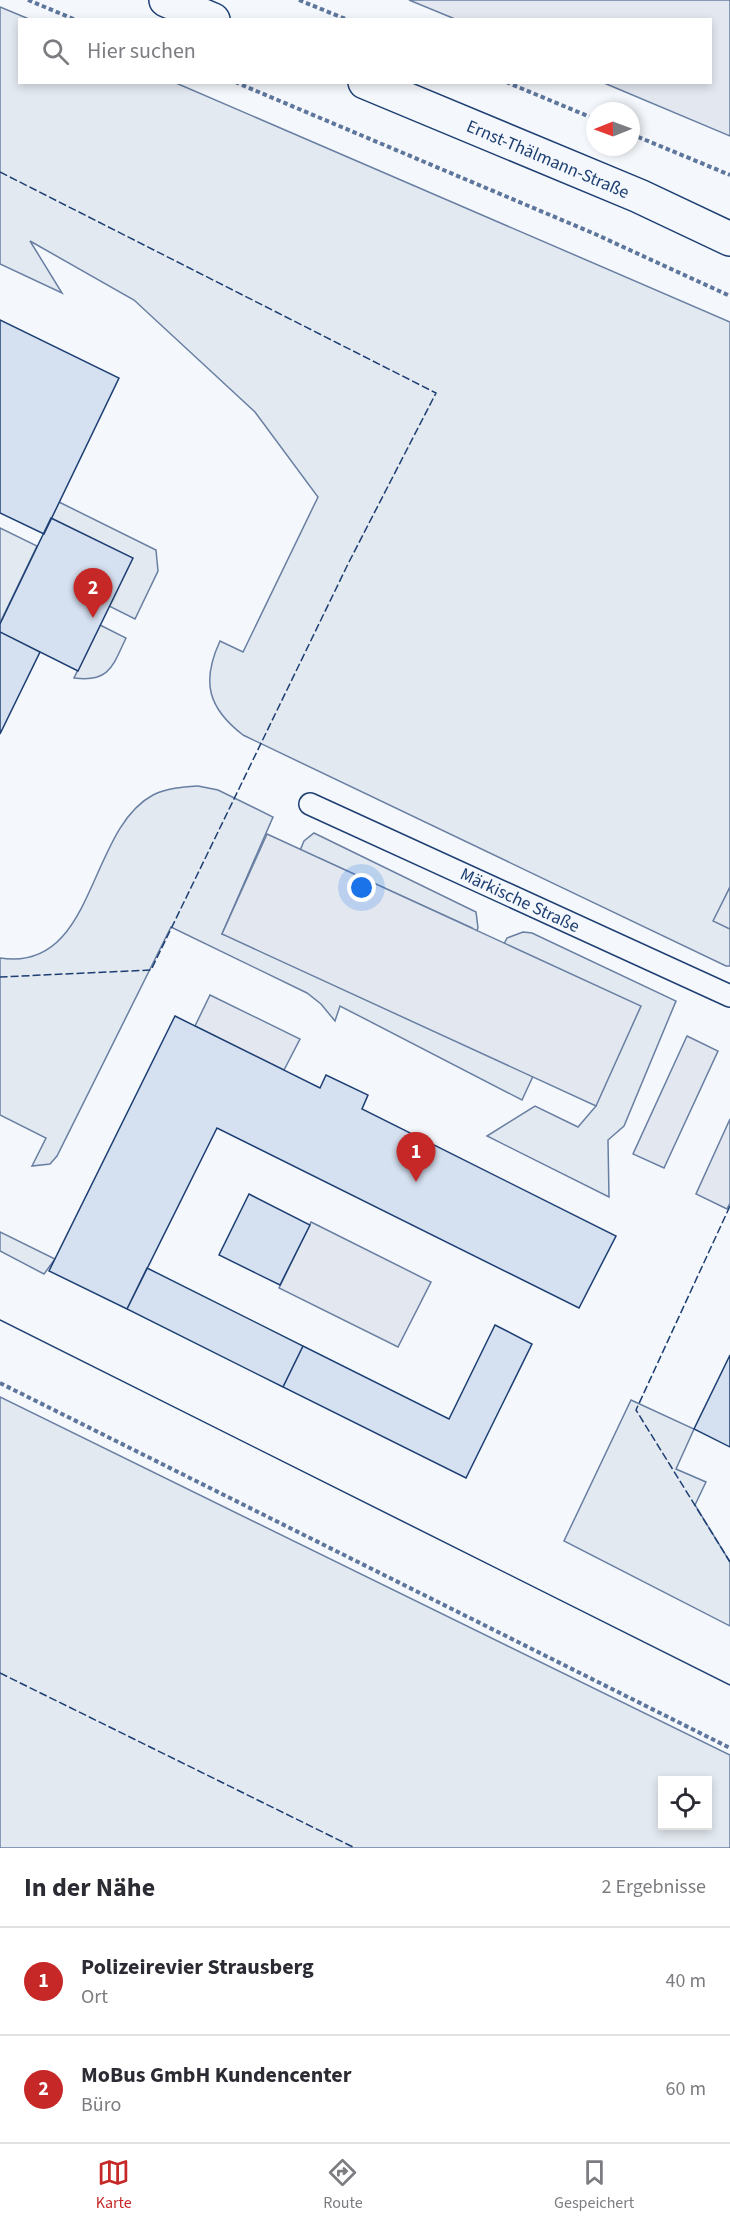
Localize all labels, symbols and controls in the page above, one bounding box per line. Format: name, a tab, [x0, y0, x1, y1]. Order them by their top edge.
search box	[18, 18, 712, 84]
icon: search	[39, 35, 72, 68]
text: Hier suchen	[87, 35, 196, 67]
north arrow	[586, 102, 640, 156]
street label: Ernst-Thälmann-Straße	[463, 114, 633, 205]
pin: 2	[74, 568, 112, 618]
street label: Märkische Straße	[456, 862, 584, 939]
your location	[347, 873, 376, 902]
pin: 1	[396, 1132, 436, 1182]
map controls	[658, 1776, 712, 1830]
button: locate	[658, 1776, 712, 1830]
text: In der Nähe	[24, 1869, 155, 1906]
text: 2 Ergebnisse	[601, 1873, 706, 1901]
text: Polizeirevier Strausberg	[81, 1951, 314, 1983]
text: 1	[38, 1967, 49, 1995]
text: 40 m	[666, 1967, 706, 1995]
text: Ort	[81, 1983, 108, 2011]
text: MoBus GmbH Kundencenter	[81, 2059, 351, 2091]
text: 2	[38, 2075, 49, 2103]
text: 60 m	[666, 2075, 706, 2103]
text: Büro	[81, 2091, 121, 2119]
tab: Karte	[96, 2156, 132, 2214]
tab: Route	[323, 2156, 363, 2214]
tab: Gespeichert	[554, 2156, 634, 2214]

